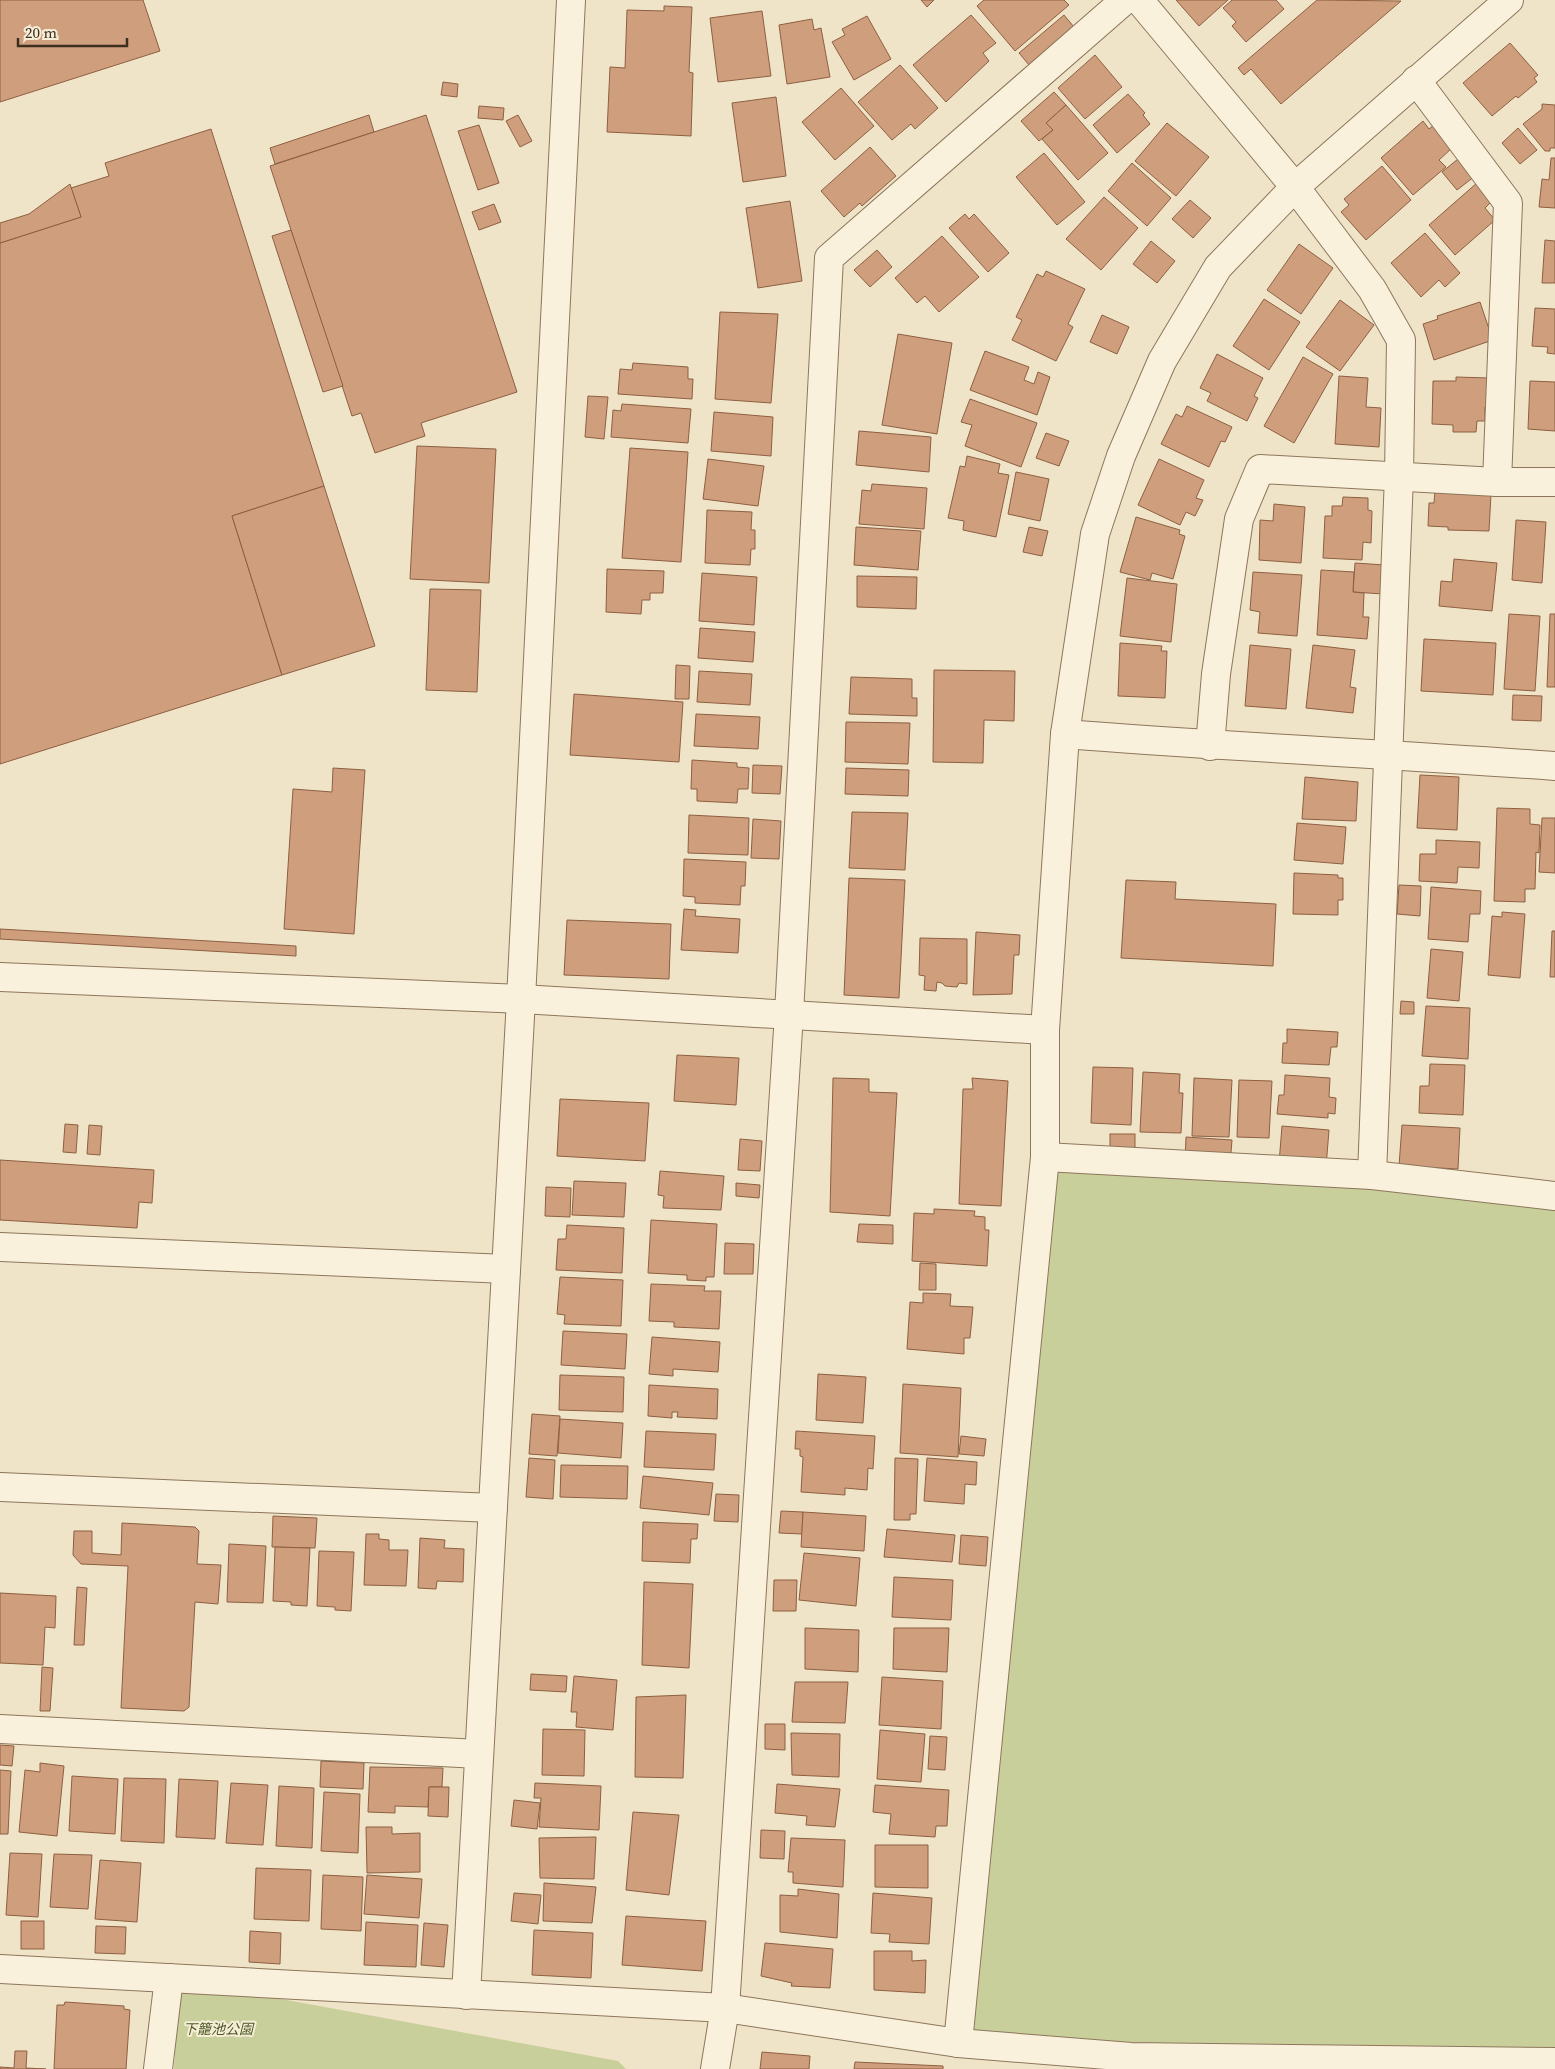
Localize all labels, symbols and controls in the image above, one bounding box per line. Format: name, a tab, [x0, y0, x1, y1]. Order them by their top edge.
scale bar	[18, 15, 126, 47]
text: 20 m	[25, 22, 57, 43]
park label: 下籠池公園	[183, 2019, 255, 2039]

